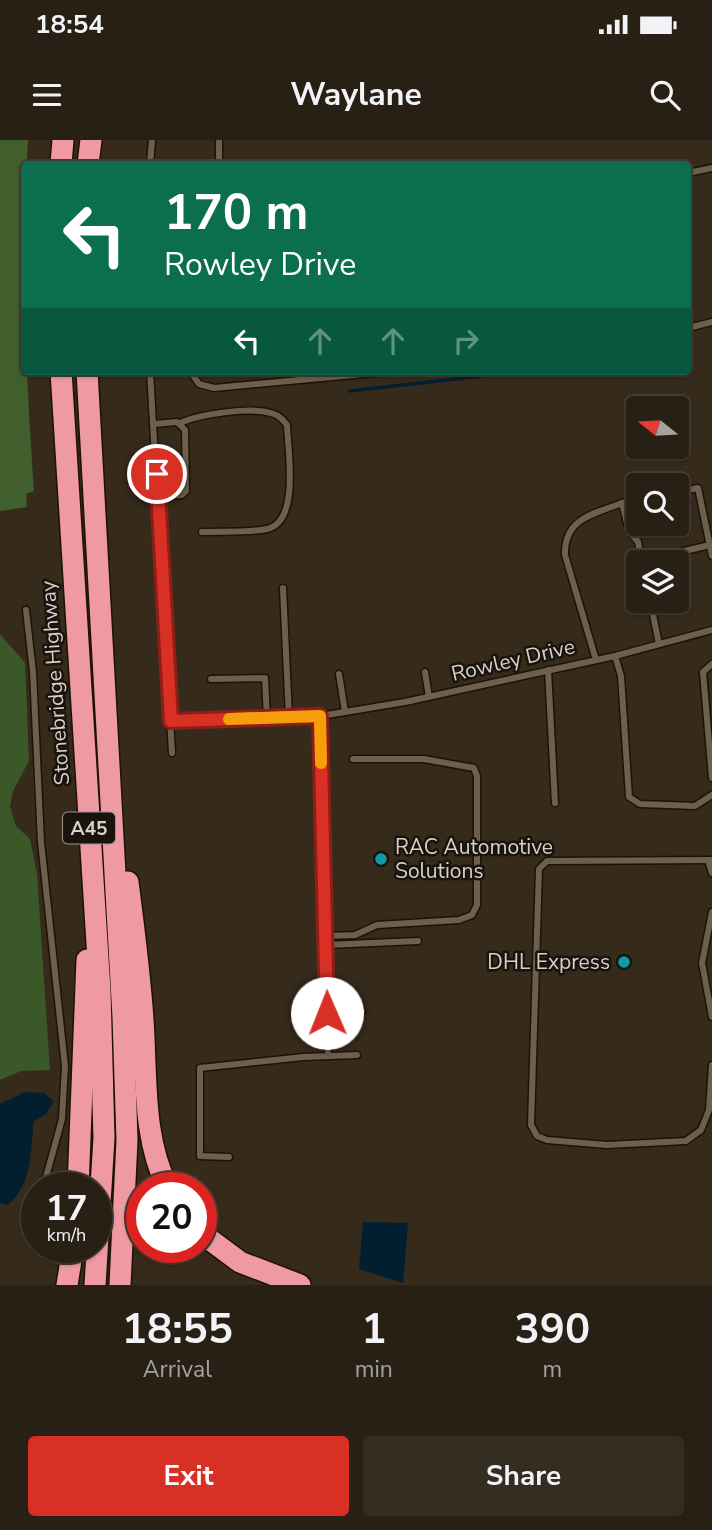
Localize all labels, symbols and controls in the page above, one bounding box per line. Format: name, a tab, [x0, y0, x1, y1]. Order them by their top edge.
text: 18:54	[35, 7, 104, 42]
text: Waylane	[290, 73, 422, 116]
icon: menu	[28, 76, 66, 114]
icon: search	[646, 76, 684, 114]
text: 170 m	[164, 179, 308, 246]
icon: left	[49, 189, 140, 280]
text: Rowley Drive	[164, 243, 356, 286]
icon: left	[228, 322, 266, 360]
icon: ahead	[301, 322, 339, 360]
icon: ahead	[374, 322, 412, 360]
icon: right	[447, 322, 485, 360]
north arrow	[626, 396, 690, 458]
map controls	[626, 396, 689, 613]
pin	[127, 444, 187, 504]
icon: arrive	[138, 455, 176, 493]
button: search	[626, 473, 689, 536]
button: layers	[626, 550, 689, 613]
street label: Stonebridge Highway	[34, 580, 76, 786]
street label: Rowley Drive	[448, 632, 578, 688]
road number: A45	[63, 813, 115, 844]
place label: RAC Automotive Solutions	[395, 833, 553, 885]
marker: RAC Automotive Solutions	[373, 851, 389, 867]
place label: DHL Express	[487, 948, 610, 976]
marker: DHL Express	[616, 954, 632, 970]
position arrow	[290, 976, 364, 1050]
speed limit sign: 20	[126, 1172, 217, 1263]
text: 17	[45, 1185, 88, 1232]
text: km/h	[47, 1223, 86, 1247]
text: 18:55	[122, 1301, 233, 1358]
text: 1	[361, 1301, 386, 1358]
text: 390	[515, 1301, 590, 1358]
text: Arrival	[143, 1354, 212, 1385]
text: min	[355, 1354, 393, 1385]
text: m	[543, 1354, 562, 1385]
button: Exit	[28, 1436, 349, 1516]
button: Share	[363, 1436, 684, 1516]

